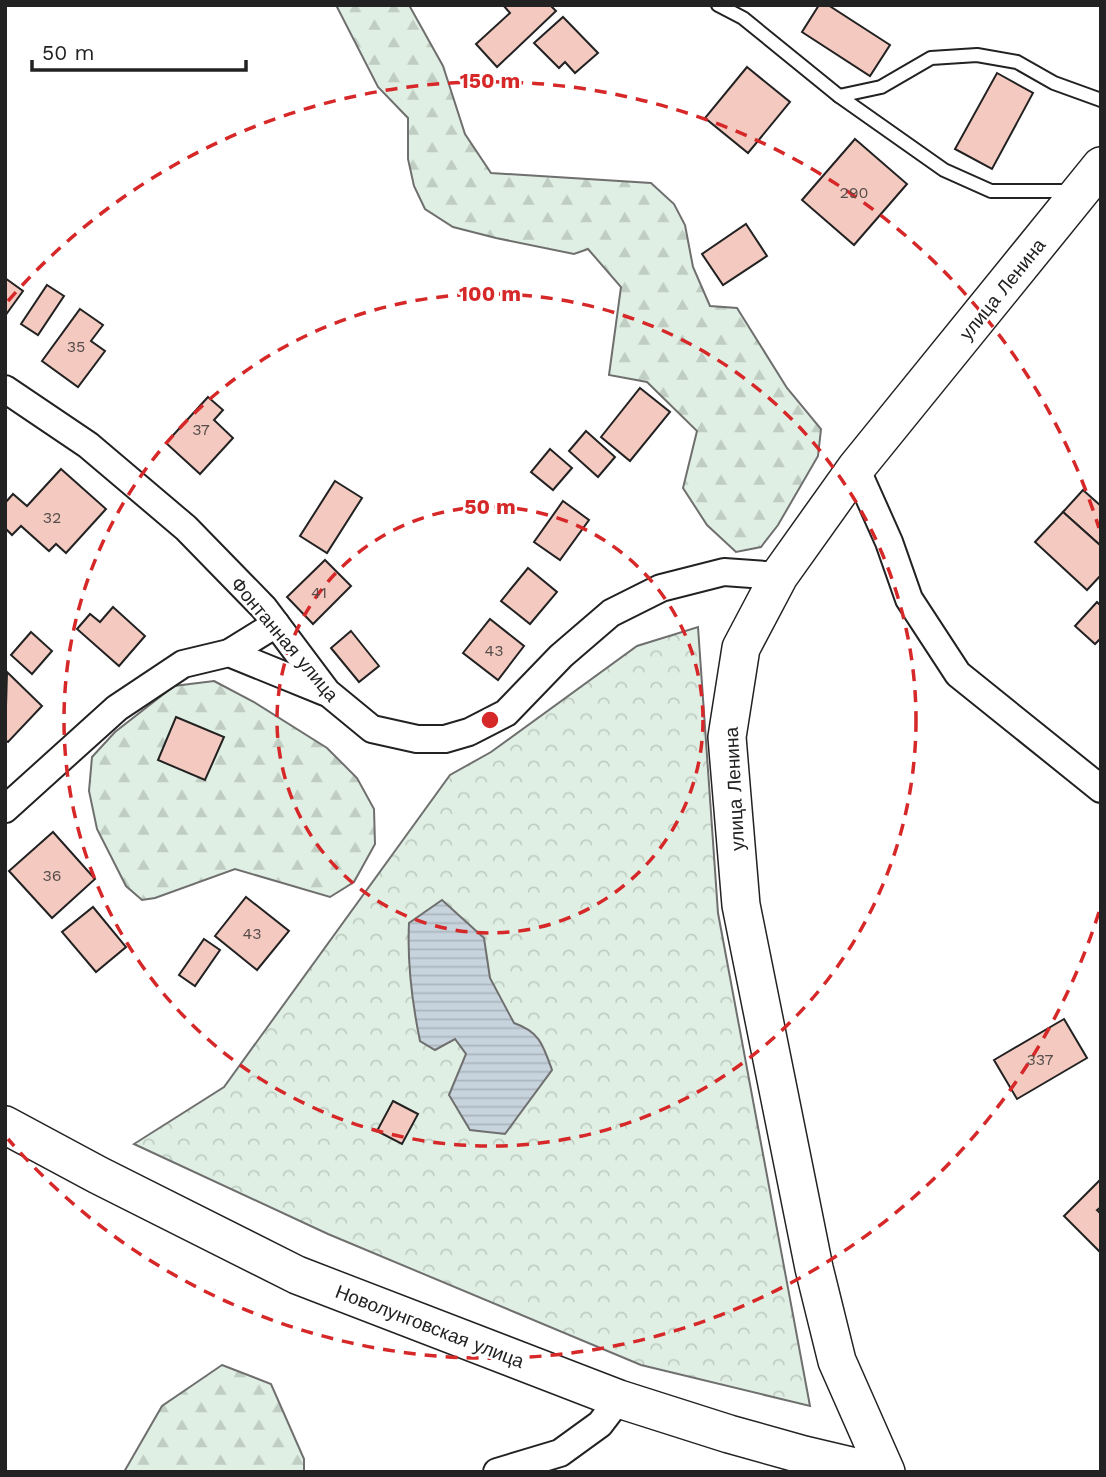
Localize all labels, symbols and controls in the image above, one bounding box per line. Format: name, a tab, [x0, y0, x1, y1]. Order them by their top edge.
scale bar	[32, 28, 245, 72]
text: 50 m	[42, 40, 94, 65]
text: 150 m	[460, 68, 520, 93]
house number: 290	[839, 183, 869, 202]
street label: улица Ленина	[954, 234, 1051, 345]
text: 100 m	[459, 281, 521, 306]
house number: 35	[67, 337, 85, 356]
house number: 37	[192, 420, 210, 439]
text: 50 m	[464, 494, 516, 519]
house number: 32	[43, 508, 61, 527]
street label: Фонтанная улица	[226, 573, 344, 706]
house number: 41	[311, 583, 327, 602]
house number: 43	[484, 641, 504, 660]
centre of rings	[478, 708, 502, 732]
street label: улица Ленина	[720, 726, 749, 851]
house number: 36	[42, 866, 62, 885]
house number: 43	[242, 924, 262, 943]
house number: 337	[1027, 1050, 1054, 1069]
street label: Новолунговская улица	[332, 1280, 528, 1373]

